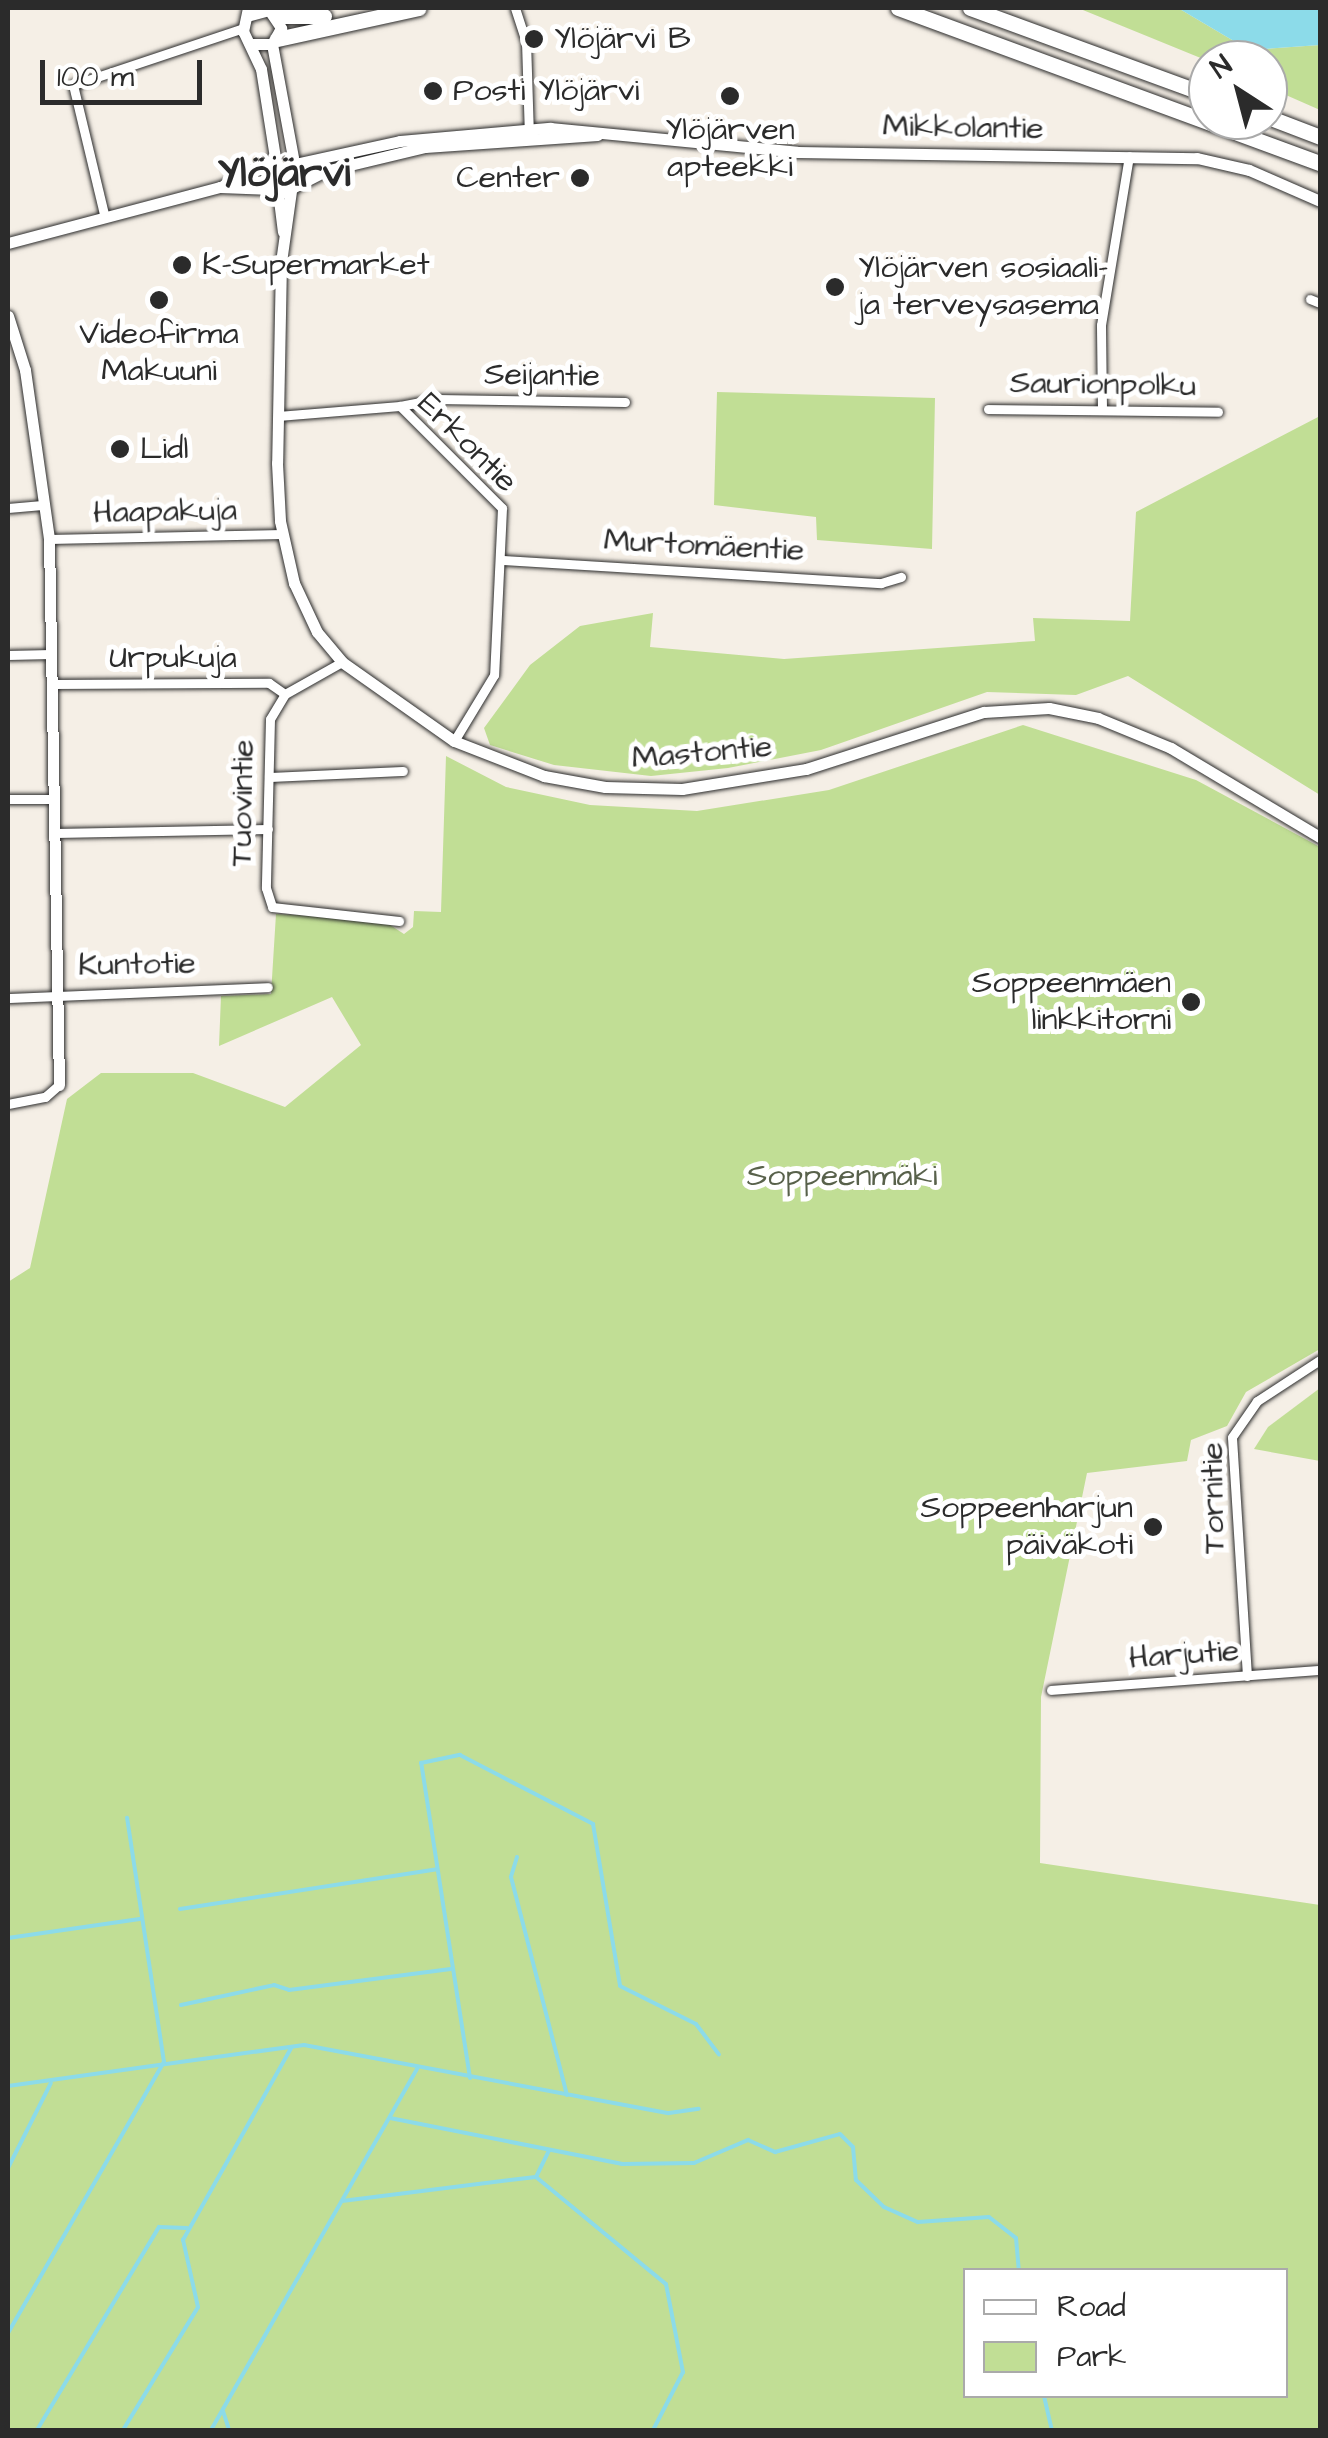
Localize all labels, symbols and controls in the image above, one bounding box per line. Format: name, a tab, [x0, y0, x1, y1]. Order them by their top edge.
place label: Ylöjärvi B	[554, 20, 691, 58]
marker: Ylöjärvi B	[523, 28, 545, 50]
scale bar	[45, 40, 208, 102]
north arrow	[1188, 40, 1288, 140]
text: N	[1203, 46, 1240, 88]
text: 100 m	[57, 56, 134, 98]
place label: Posti Ylöjärvi	[453, 72, 639, 110]
marker: Posti Ylöjärvi	[422, 80, 444, 102]
marker: Ylöjärven apteekki	[719, 85, 741, 107]
street label: Mikkolantie	[882, 107, 1044, 149]
place label: Ylöjärven apteekki	[665, 112, 795, 187]
district label: Ylöjärvi	[218, 149, 350, 199]
place label: Center	[456, 159, 560, 197]
marker: Center	[569, 167, 591, 189]
place label: K-Supermarket	[202, 246, 430, 284]
place label: Ylöjärven sosiaali- ja terveysasema	[858, 250, 1108, 325]
marker: K-Supermarket	[171, 254, 193, 276]
marker: Ylöjärven sosiaali- ja terveysasema	[822, 274, 848, 300]
marker: Videofirma Makuuni	[148, 289, 170, 311]
place label: Videofirma Makuuni	[79, 316, 239, 391]
street label: Seijantie	[484, 356, 600, 396]
street label: Saurionpolku	[1010, 364, 1196, 406]
street label: Erkontie	[409, 385, 525, 501]
place label: Lidl	[140, 430, 188, 468]
marker: Lidl	[109, 438, 131, 460]
street label: Haapakuja	[93, 492, 237, 532]
street label: Murtomäentie	[603, 522, 805, 570]
street label: Urpukuja	[109, 639, 237, 677]
street label: Mastontie	[630, 728, 774, 778]
street label: Tuovintie	[223, 739, 263, 867]
street label: Kuntotie	[78, 945, 196, 985]
place label: Soppeenmäen linkkitorni	[972, 965, 1171, 1040]
marker: Soppeenmäen linkkitorni	[1180, 991, 1202, 1013]
park label: Soppeenmäki	[747, 1157, 937, 1195]
street label: Tornitie	[1194, 1442, 1234, 1554]
place label: Soppeenharjun päiväkoti	[920, 1490, 1133, 1565]
marker: Soppeenharjun päiväkoti	[1142, 1516, 1164, 1538]
street label: Harjutie	[1128, 1632, 1240, 1678]
legend	[963, 2268, 1288, 2398]
text: Road	[1057, 2286, 1126, 2328]
text: Park	[1057, 2336, 1126, 2378]

